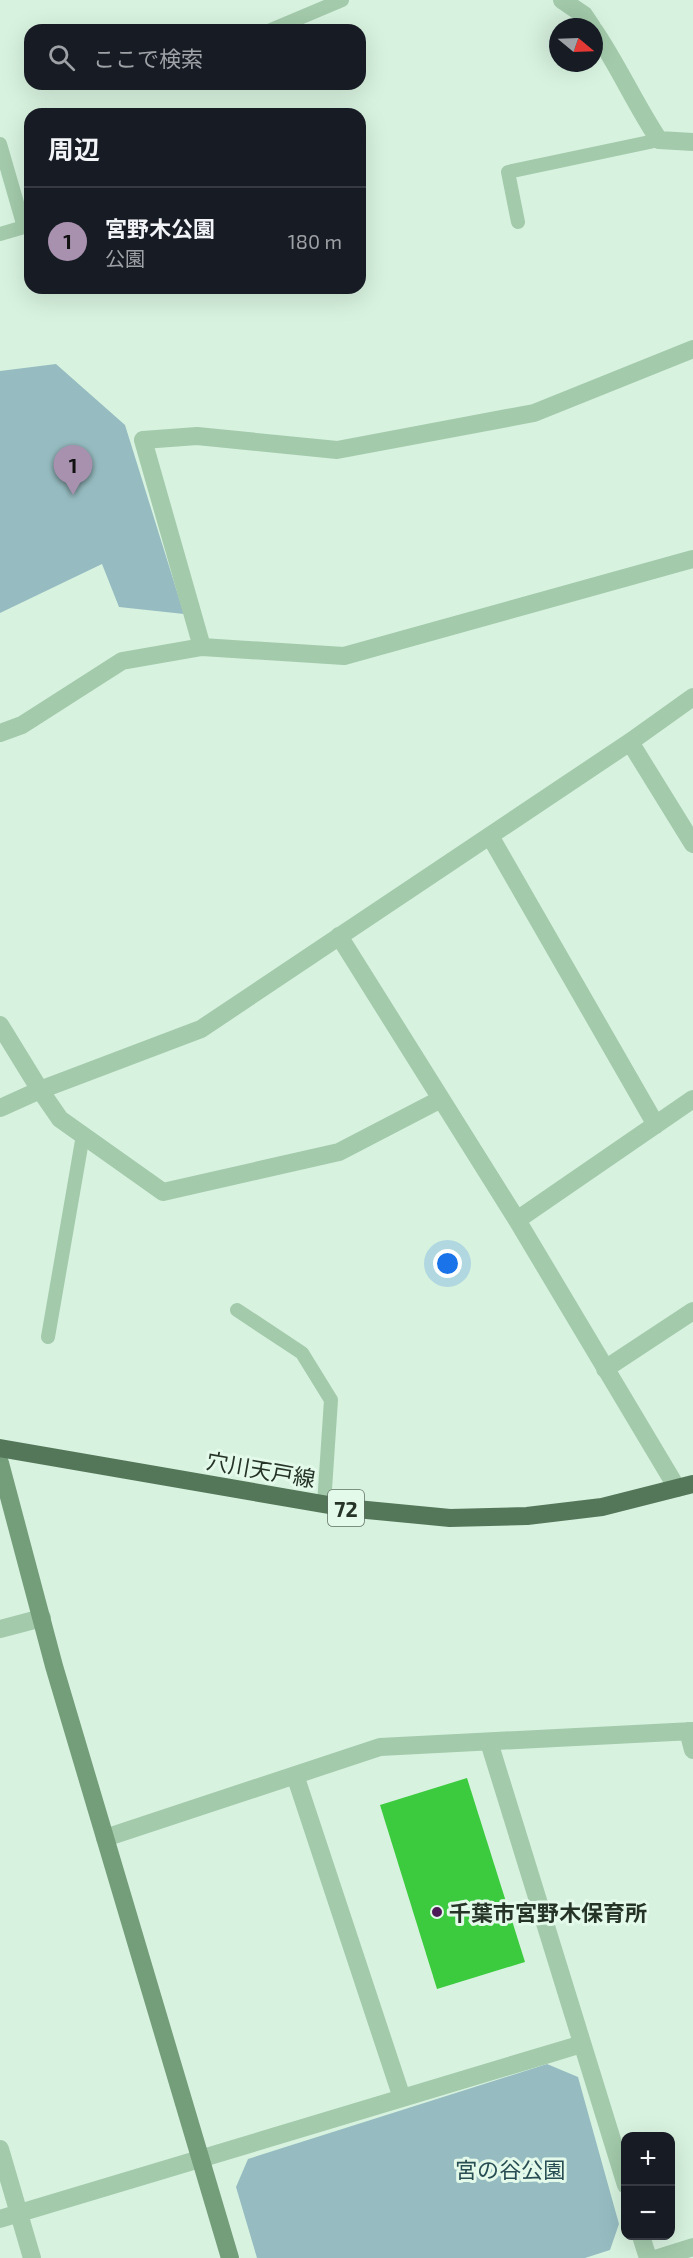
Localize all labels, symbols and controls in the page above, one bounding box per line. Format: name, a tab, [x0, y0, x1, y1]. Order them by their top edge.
north arrow	[549, 18, 603, 72]
search box	[24, 24, 366, 90]
icon: search	[45, 41, 78, 74]
text: ここで検索	[93, 45, 203, 71]
text: 周辺	[48, 133, 100, 164]
text: 宮野木公園	[105, 215, 215, 241]
text: 1	[63, 229, 72, 253]
text: 180 m	[288, 229, 342, 253]
text: 公園	[105, 246, 145, 270]
pin: 1	[54, 446, 92, 495]
your location	[433, 1249, 462, 1278]
street label: 穴川天戸線	[205, 1447, 317, 1491]
road number: 72	[328, 1490, 364, 1526]
place label: 千葉市宮野木保育所	[449, 1899, 647, 1925]
marker: 千葉市宮野木保育所	[430, 1905, 444, 1919]
map controls	[621, 2132, 675, 2240]
button: +	[621, 2132, 675, 2186]
park label: 宮の谷公園	[455, 2156, 565, 2182]
button: −	[621, 2186, 675, 2240]

